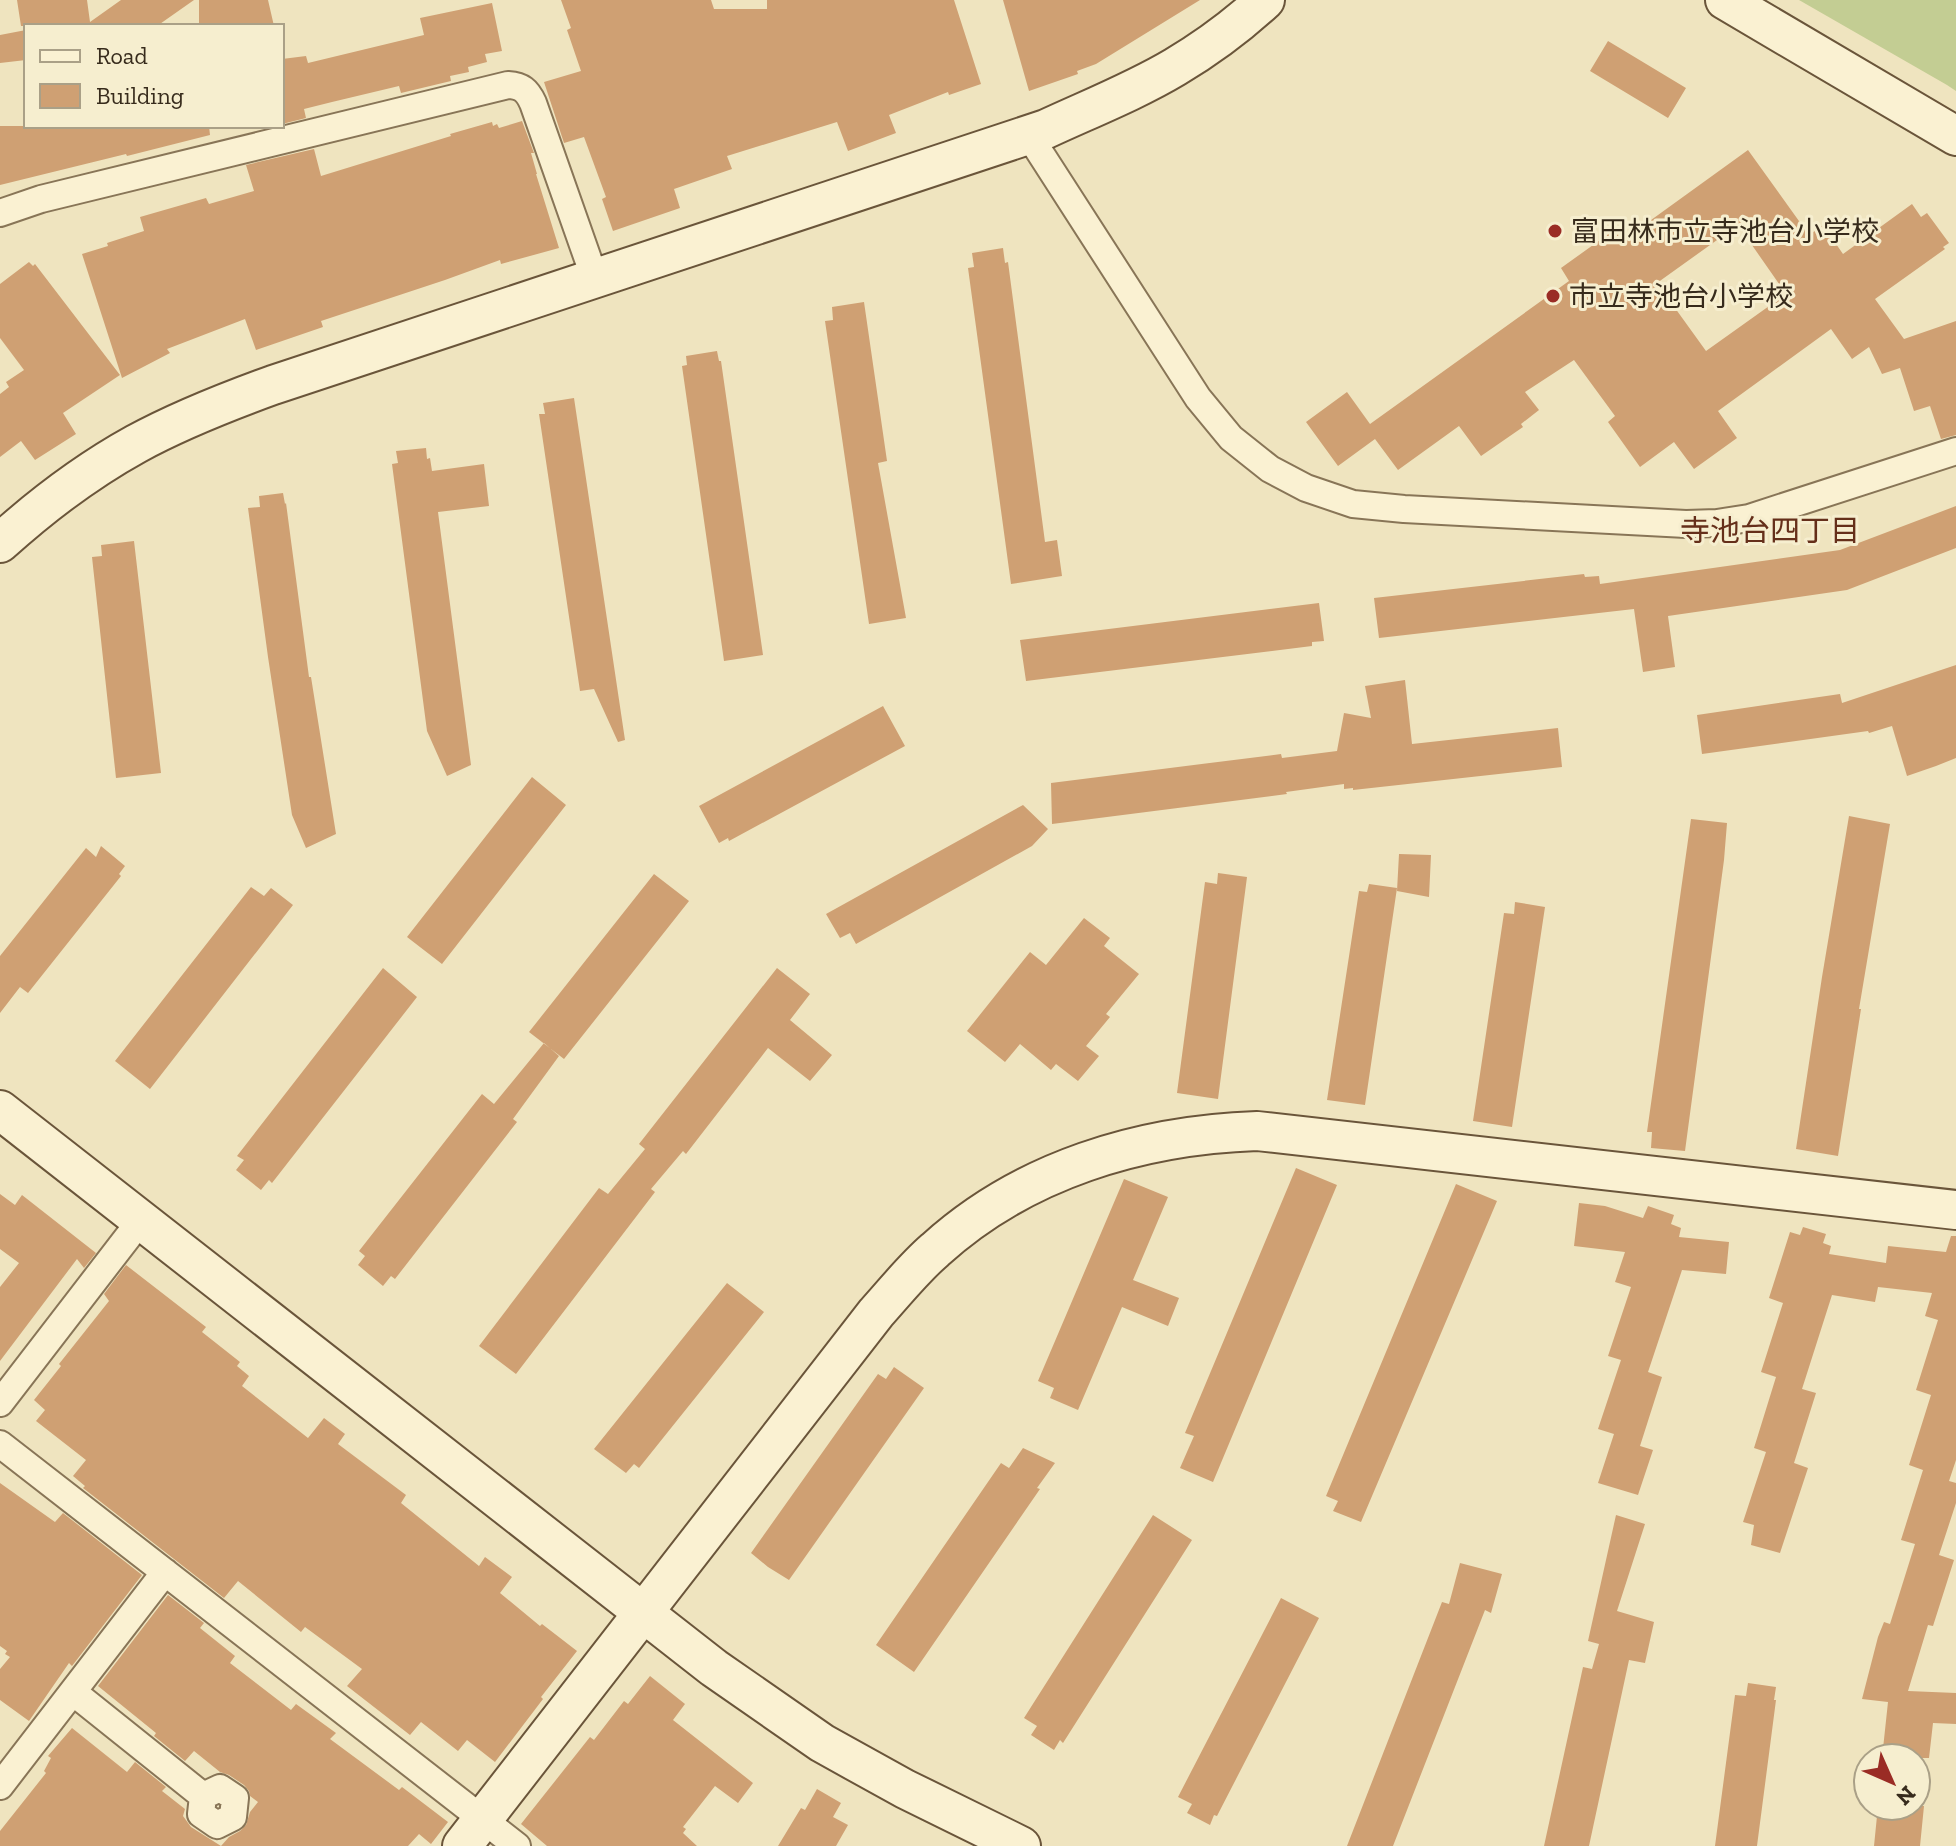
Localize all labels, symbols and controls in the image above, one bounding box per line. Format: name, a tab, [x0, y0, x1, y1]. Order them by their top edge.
legend	[24, 24, 284, 128]
text: Road	[96, 41, 148, 70]
text: Building	[96, 81, 184, 110]
place label: 富田林市立寺池台小学校	[1571, 215, 1879, 248]
marker: 富田林市立寺池台小学校	[1546, 222, 1564, 240]
place label: 市立寺池台小学校	[1569, 280, 1793, 313]
marker: 市立寺池台小学校	[1544, 287, 1562, 305]
district label: 寺池台四丁目	[1680, 513, 1860, 549]
north arrow	[1852, 1742, 1932, 1822]
text: N	[1890, 1780, 1921, 1811]

